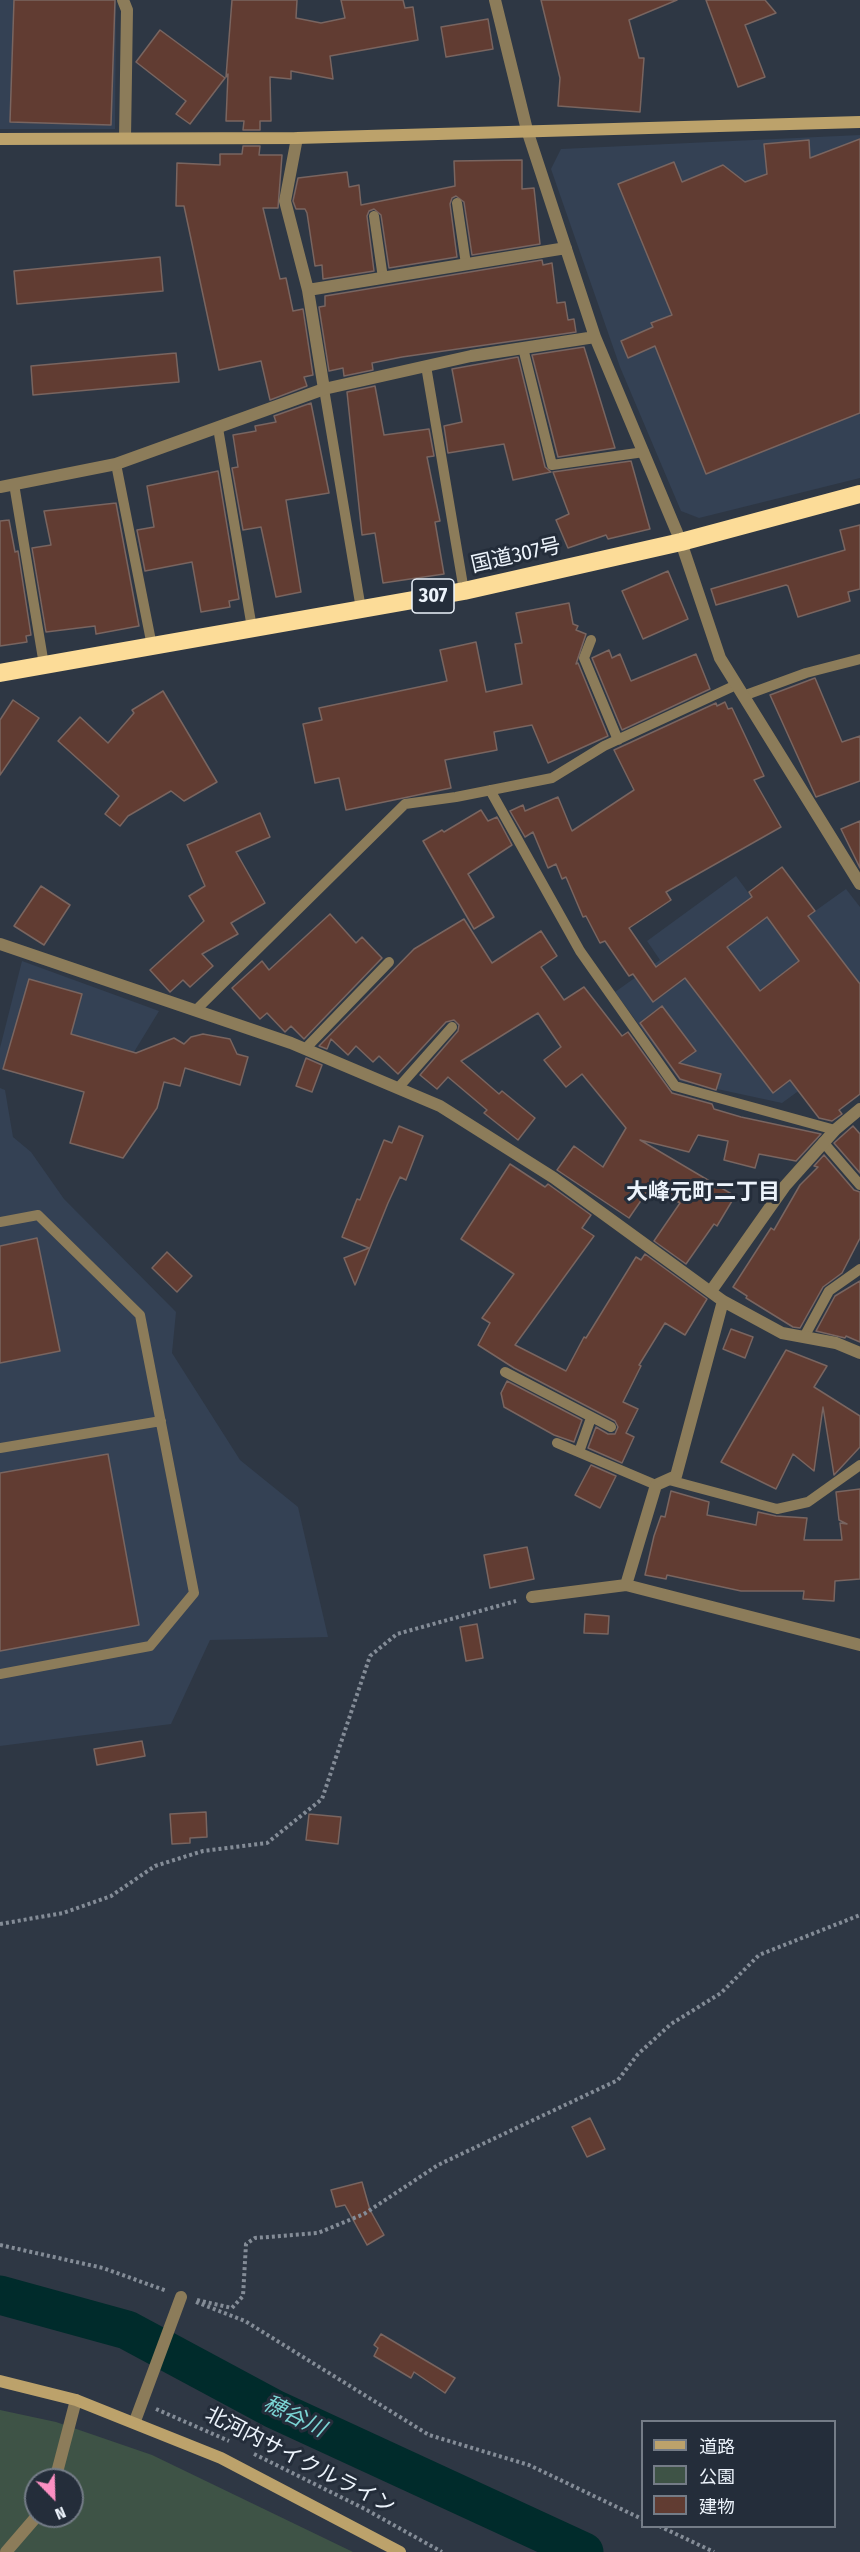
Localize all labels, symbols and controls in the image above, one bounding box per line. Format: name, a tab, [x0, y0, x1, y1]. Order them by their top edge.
street label: 国道307号	[469, 533, 563, 579]
road number: 307	[412, 579, 454, 613]
district label: 大峰元町二丁目	[626, 1180, 780, 1206]
water label: 穂谷川	[259, 2391, 329, 2443]
street label: 北河内サイクルライン	[201, 2402, 399, 2520]
legend	[641, 2420, 836, 2528]
text: 道路	[699, 2436, 735, 2458]
text: 公園	[699, 2466, 735, 2488]
north arrow	[24, 2468, 84, 2528]
text: 建物	[699, 2496, 735, 2518]
text: N	[52, 2503, 69, 2524]

